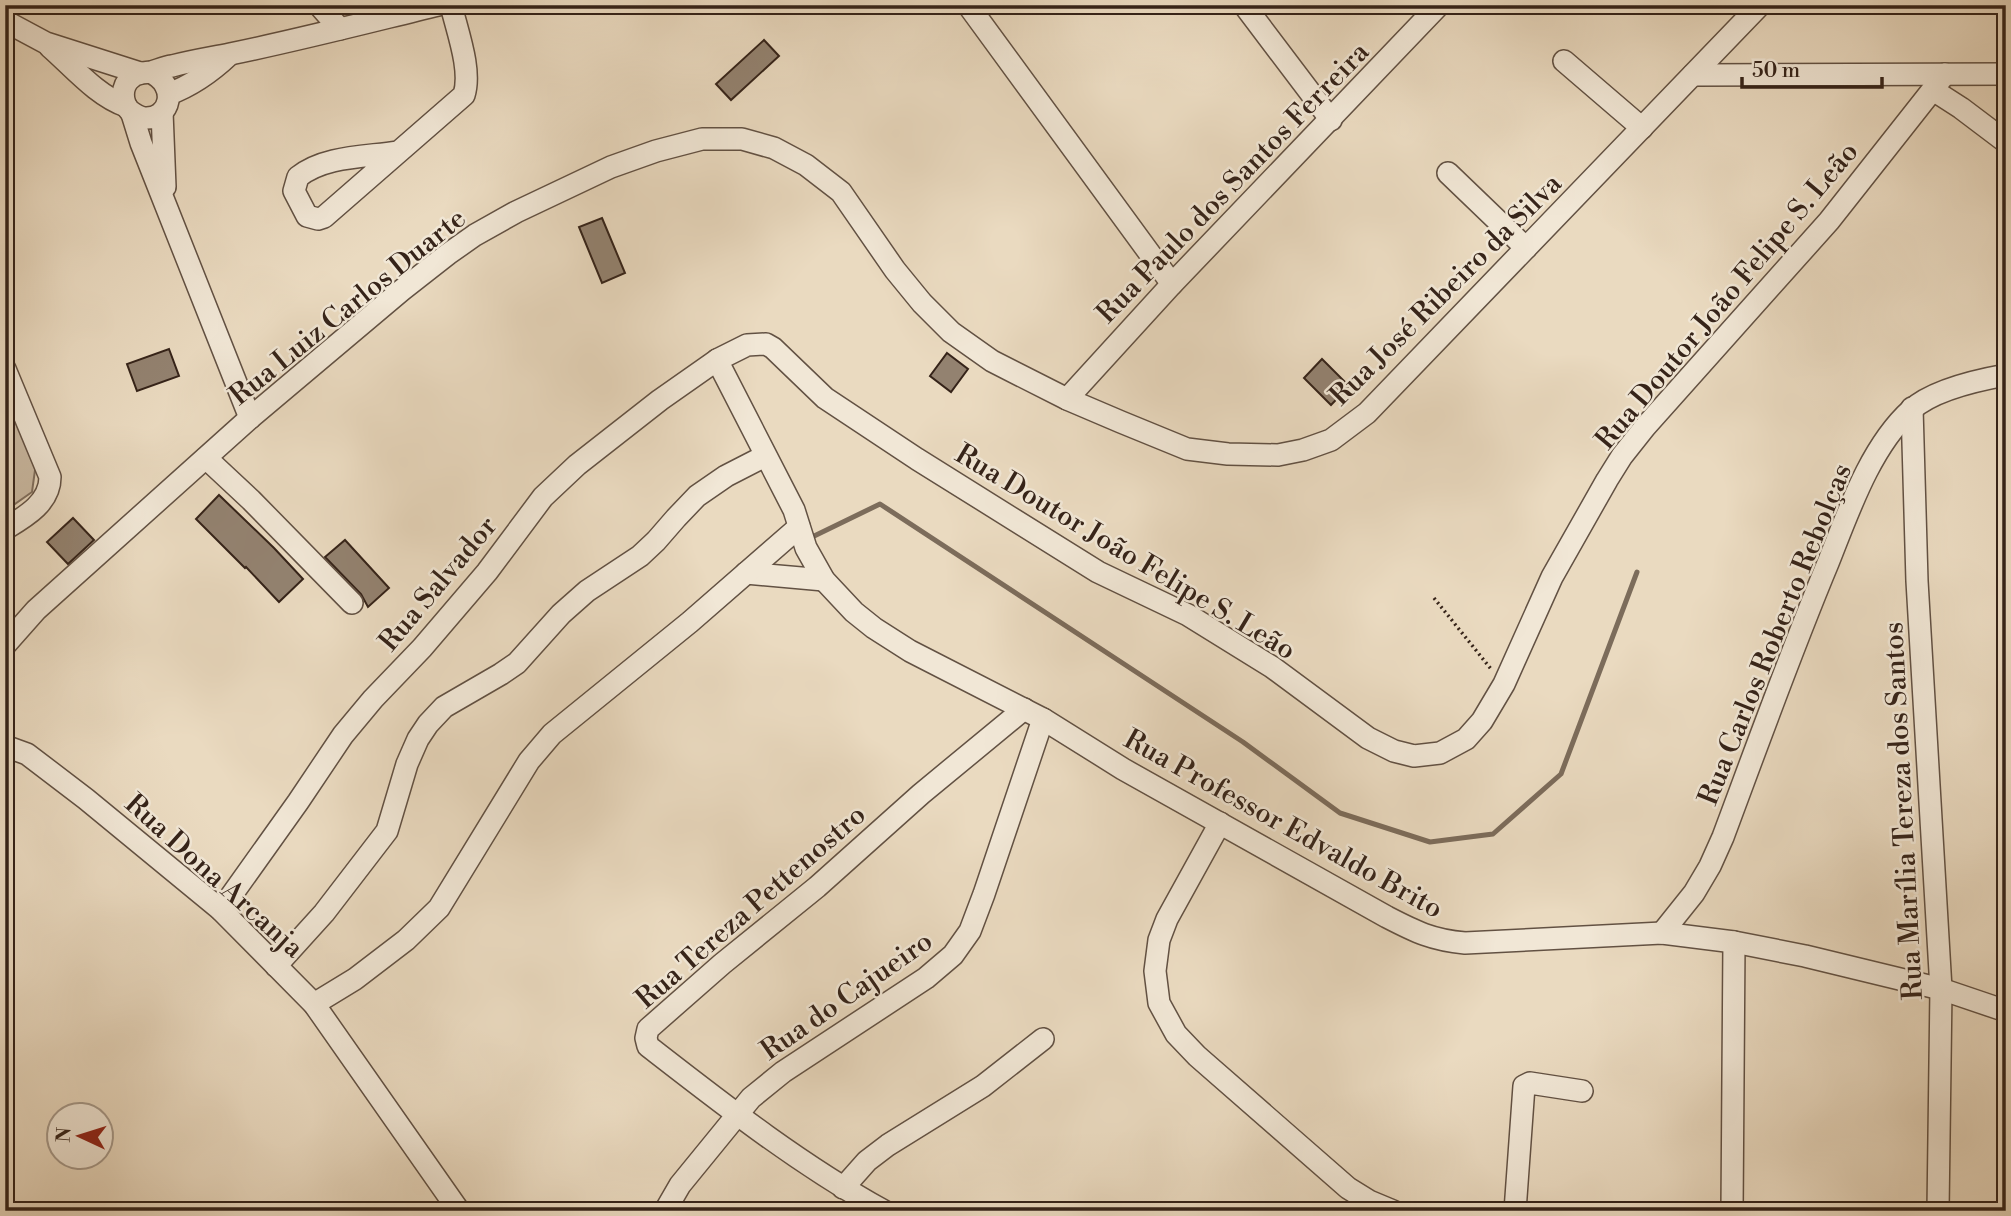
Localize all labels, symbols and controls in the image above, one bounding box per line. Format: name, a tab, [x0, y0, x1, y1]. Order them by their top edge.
street label: Rua Paulo dos Santos Ferreira	[1089, 35, 1377, 331]
scale bar	[1742, 46, 1882, 90]
text: 50 m	[1752, 58, 1800, 84]
street label: Rua Doutor João Felipe S. Leão	[1588, 135, 1866, 457]
street label: Rua José Ribeiro da Silva	[1323, 166, 1570, 413]
street label: Rua Luiz Carlos Duarte	[223, 201, 473, 413]
street label: Rua Doutor João Felipe S. Leão	[949, 437, 1302, 668]
street label: Rua Carlos Roberto Rebolças	[1691, 459, 1860, 810]
street label: Rua Salvador	[371, 509, 505, 659]
street label: Rua Marília Tereza dos Santos	[1876, 621, 1931, 1001]
street label: Rua Professor Edvaldo Brito	[1118, 722, 1449, 927]
street label: Rua Dona Arcanja	[117, 787, 311, 966]
street label: Rua Tereza Pettenostro	[629, 798, 873, 1017]
street label: Rua do Cajueiro	[754, 924, 940, 1068]
north arrow	[46, 1100, 116, 1170]
text: N	[52, 1127, 77, 1143]

